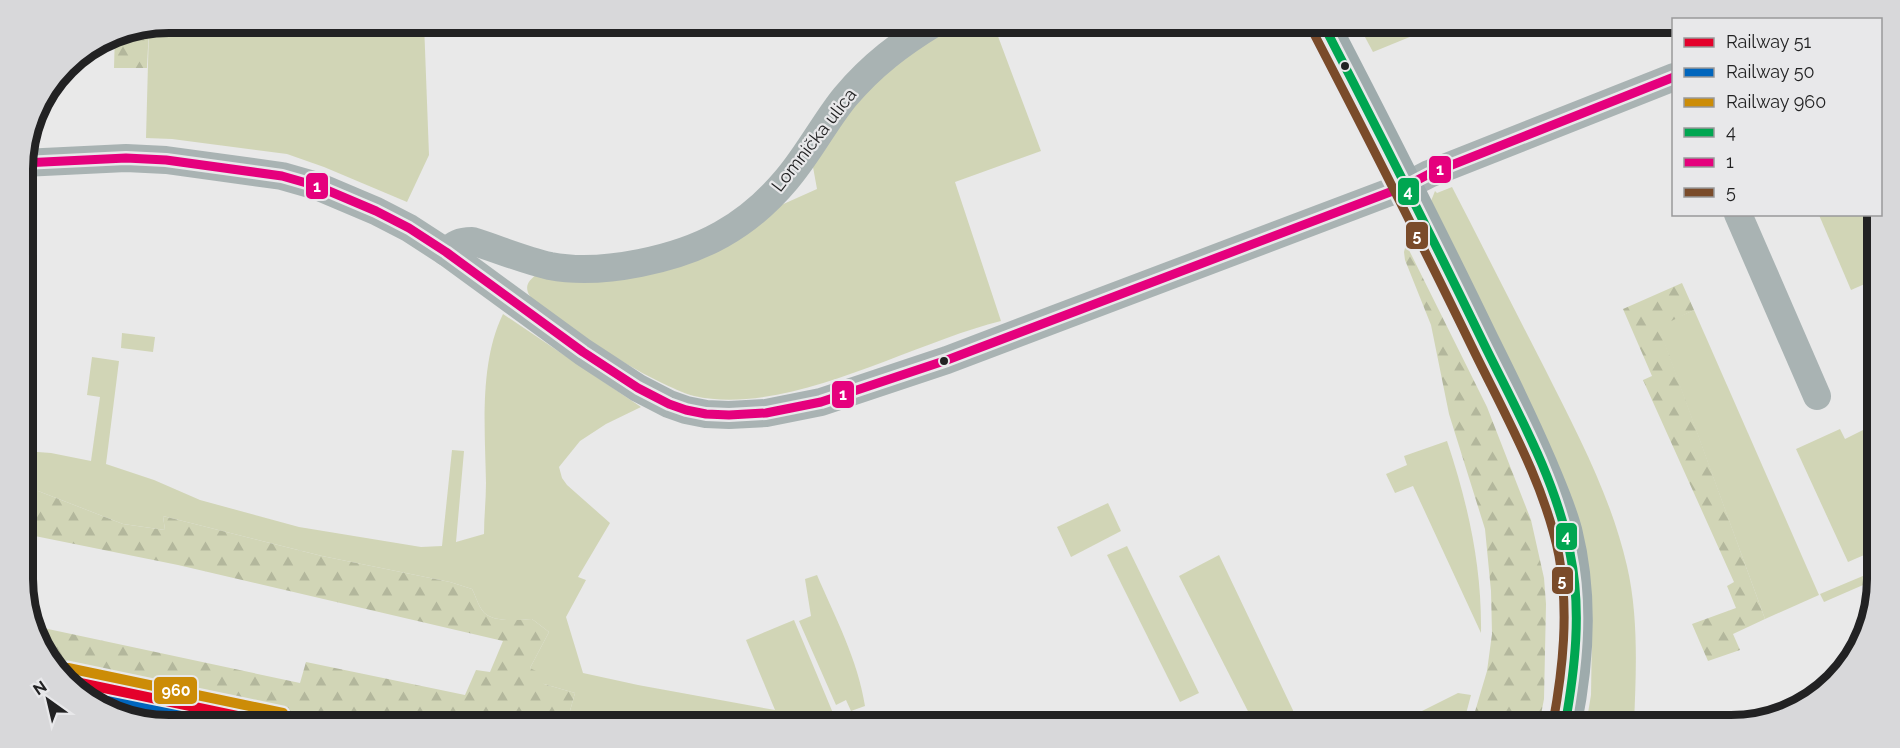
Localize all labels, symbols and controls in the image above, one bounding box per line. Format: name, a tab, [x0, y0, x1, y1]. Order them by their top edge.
legend	[1672, 18, 1882, 216]
text: Railway 51	[1726, 31, 1812, 52]
unlabelled marker	[1339, 60, 1351, 72]
text: Railway 50	[1726, 61, 1815, 82]
street label: Lomnička ulica	[767, 84, 860, 195]
text: Railway 960	[1726, 91, 1826, 112]
text: 4	[1726, 121, 1736, 142]
text: 1	[1726, 151, 1734, 172]
line badge: 1	[1428, 155, 1452, 184]
text: 1	[1436, 160, 1444, 179]
line badge: 1	[305, 172, 329, 200]
text: 1	[313, 177, 321, 196]
line badge: 4	[1397, 177, 1420, 206]
text: 5	[1726, 181, 1736, 202]
text: 4	[1403, 182, 1413, 201]
line badge: 5	[1405, 221, 1429, 250]
text: 5	[1413, 226, 1422, 245]
unlabelled marker	[938, 355, 950, 367]
line badge: 1	[831, 380, 855, 409]
text: 1	[839, 385, 847, 404]
line badge: 4	[1555, 522, 1578, 551]
text: 4	[1561, 527, 1571, 546]
line badge: 5	[1551, 566, 1574, 595]
text: 5	[1558, 571, 1567, 590]
north arrow	[18, 670, 78, 730]
line badge: 960	[153, 676, 198, 705]
text: N	[30, 677, 50, 699]
text: 960	[162, 681, 191, 700]

